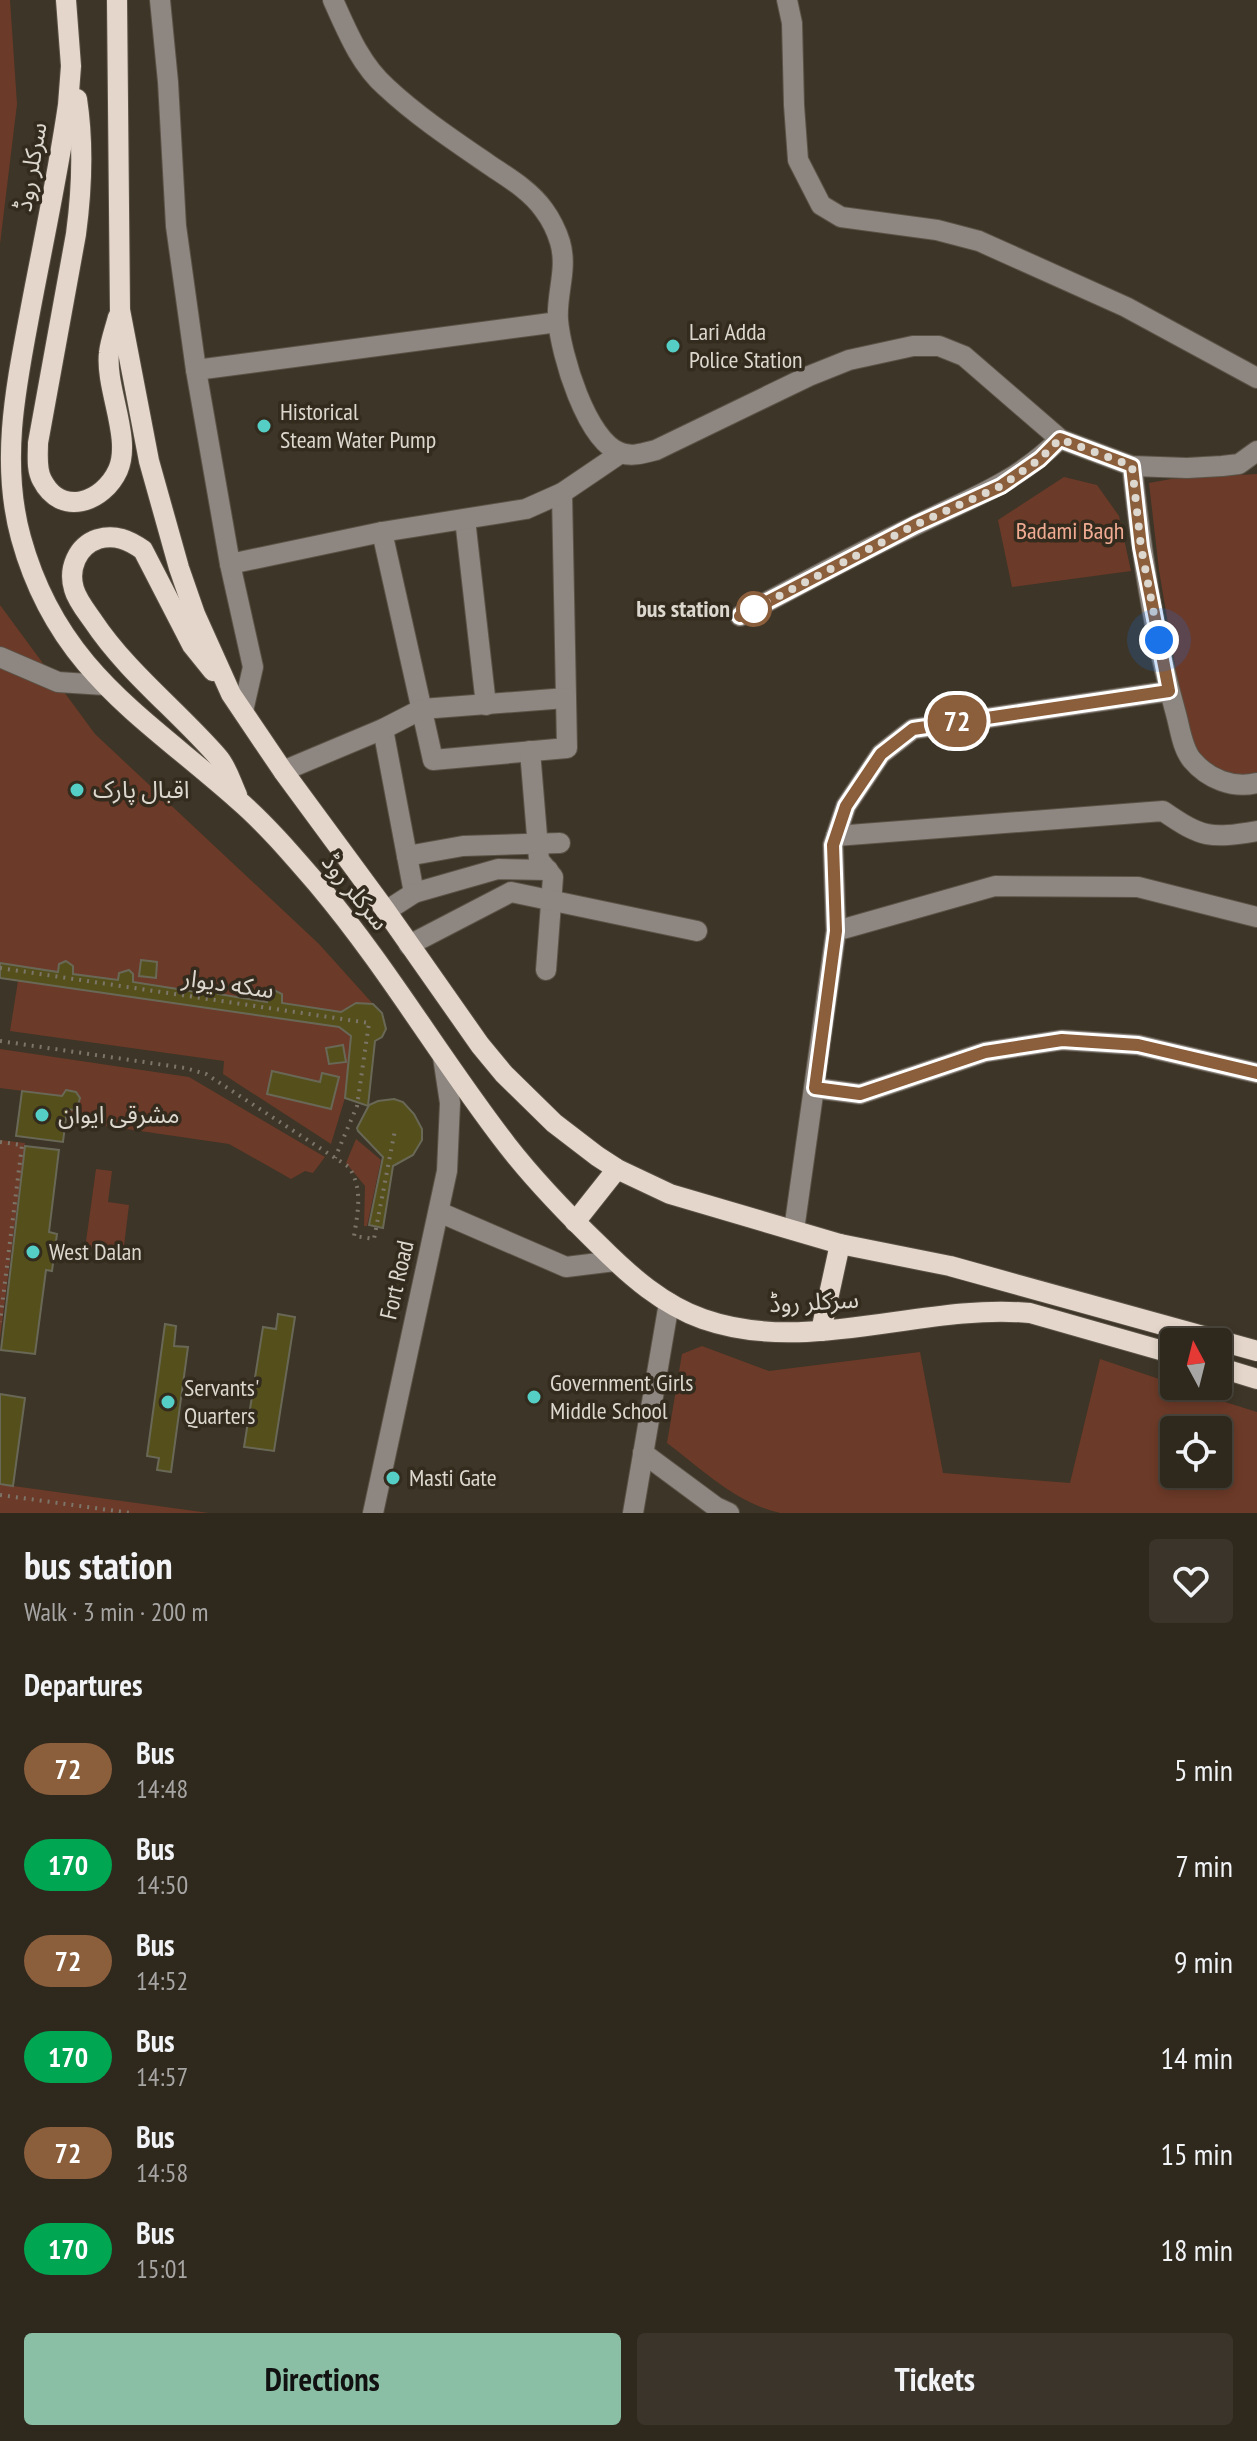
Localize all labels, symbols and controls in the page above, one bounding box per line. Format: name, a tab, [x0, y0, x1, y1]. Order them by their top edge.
street label: سرکلر روڈ	[7, 120, 54, 214]
place label: Lari Adda Police Station	[689, 316, 803, 375]
marker: Lari Adda Police Station	[664, 337, 682, 355]
place label: Historical Steam Water Pump	[280, 396, 436, 455]
marker: Historical Steam Water Pump	[255, 417, 273, 435]
park label: Badami Bagh	[1016, 515, 1124, 546]
marker: bus station	[737, 592, 771, 626]
place label: bus station	[636, 593, 730, 624]
your location	[1139, 620, 1179, 660]
line badge: 72	[921, 695, 993, 747]
text: 72	[944, 702, 970, 739]
place label: اقبال پارک	[93, 774, 189, 805]
marker: اقبال پارک	[68, 781, 86, 799]
street label: سرکلر روڈ	[315, 847, 396, 936]
street label: سکه دیوار	[179, 962, 276, 1005]
place label: مشرقی ایوان	[58, 1099, 180, 1130]
marker: مشرقی ایوان	[33, 1106, 51, 1124]
place label: West Dalan	[49, 1236, 142, 1267]
street label: Fort Road	[372, 1237, 421, 1322]
marker: West Dalan	[24, 1243, 42, 1261]
street label: سرکلر روڈ	[768, 1284, 860, 1319]
north arrow	[1160, 1328, 1232, 1400]
map controls	[1160, 1328, 1232, 1488]
place label: Government Girls Middle School	[550, 1367, 693, 1426]
place label: Servants' Quarters	[184, 1372, 259, 1431]
marker: Government Girls Middle School	[525, 1388, 543, 1406]
marker: Servants' Quarters	[159, 1393, 177, 1411]
button: locate	[1160, 1416, 1232, 1488]
place label: Masti Gate	[409, 1462, 497, 1493]
marker: Masti Gate	[384, 1469, 402, 1487]
button: heart	[1149, 1539, 1233, 1623]
text: bus station	[24, 1540, 173, 1589]
text: Walk · 3 min · 200 m	[24, 1595, 208, 1628]
text: Departures	[24, 1665, 142, 1704]
text: Bus	[136, 1733, 175, 1772]
text: 72	[55, 1750, 81, 1787]
text: 5 min	[1174, 1750, 1233, 1789]
text: 14:48	[136, 1772, 188, 1805]
text: Bus	[136, 1829, 175, 1868]
text: 170	[48, 1846, 88, 1883]
text: 7 min	[1175, 1846, 1233, 1885]
text: 14:50	[136, 1868, 188, 1901]
text: Bus	[136, 1925, 175, 1964]
text: 72	[55, 1942, 81, 1979]
text: 9 min	[1174, 1942, 1233, 1981]
text: 14:52	[136, 1964, 188, 1997]
text: Bus	[136, 2021, 175, 2060]
text: 170	[48, 2038, 88, 2075]
text: 14 min	[1160, 2038, 1233, 2077]
text: 14:57	[136, 2060, 188, 2093]
text: Bus	[136, 2117, 175, 2156]
text: 72	[55, 2134, 81, 2171]
text: 15 min	[1160, 2134, 1233, 2173]
text: 14:58	[136, 2156, 188, 2189]
text: Bus	[136, 2213, 175, 2252]
text: 170	[48, 2230, 88, 2267]
text: 18 min	[1160, 2230, 1233, 2269]
text: 15:01	[136, 2252, 188, 2285]
button: Directions	[24, 2333, 621, 2425]
button: Tickets	[637, 2333, 1233, 2425]

